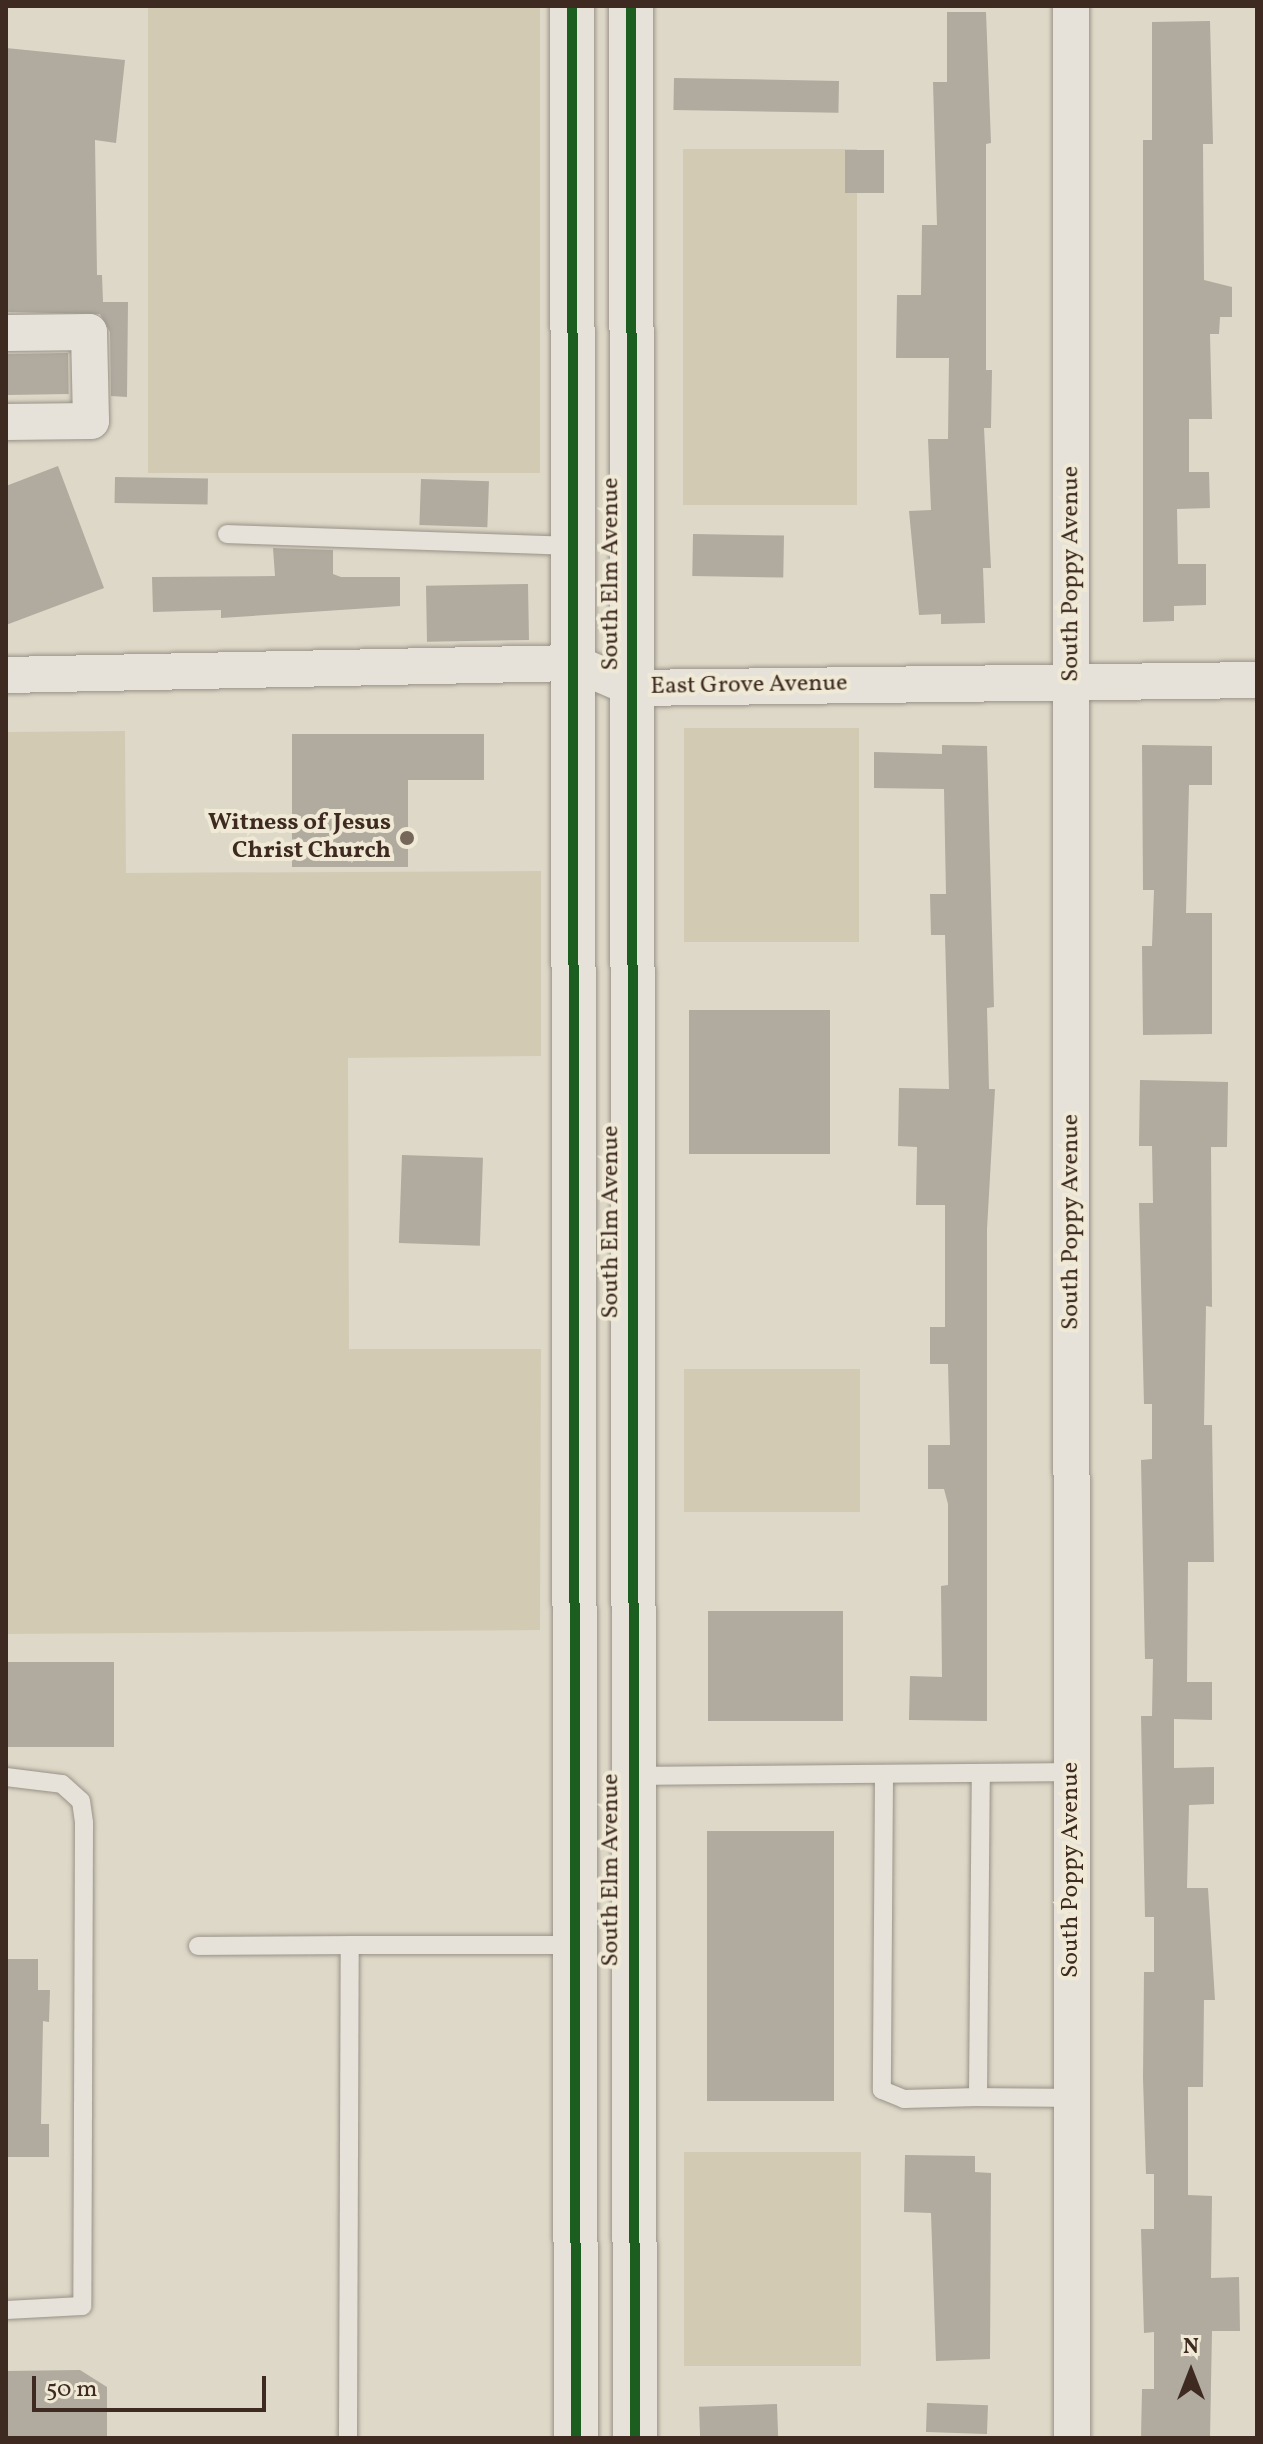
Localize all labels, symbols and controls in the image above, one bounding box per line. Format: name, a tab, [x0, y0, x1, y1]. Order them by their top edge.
street label: South Poppy Avenue	[1058, 466, 1086, 682]
street label: South Elm Avenue	[598, 477, 626, 671]
street label: East Grove Avenue	[650, 670, 848, 702]
place label: Witness of Jesus Christ Church	[210, 810, 391, 866]
marker: Witness of Jesus Christ Church	[398, 829, 416, 847]
street label: South Poppy Avenue	[1058, 1114, 1086, 1330]
street label: South Elm Avenue	[598, 1125, 626, 1319]
street label: South Poppy Avenue	[1058, 1762, 1086, 1978]
street label: South Elm Avenue	[598, 1773, 626, 1967]
north arrow	[1151, 2332, 1231, 2412]
text: N	[1183, 2332, 1199, 2363]
scale bar	[36, 2360, 270, 2410]
text: 50 m	[46, 2373, 98, 2407]

